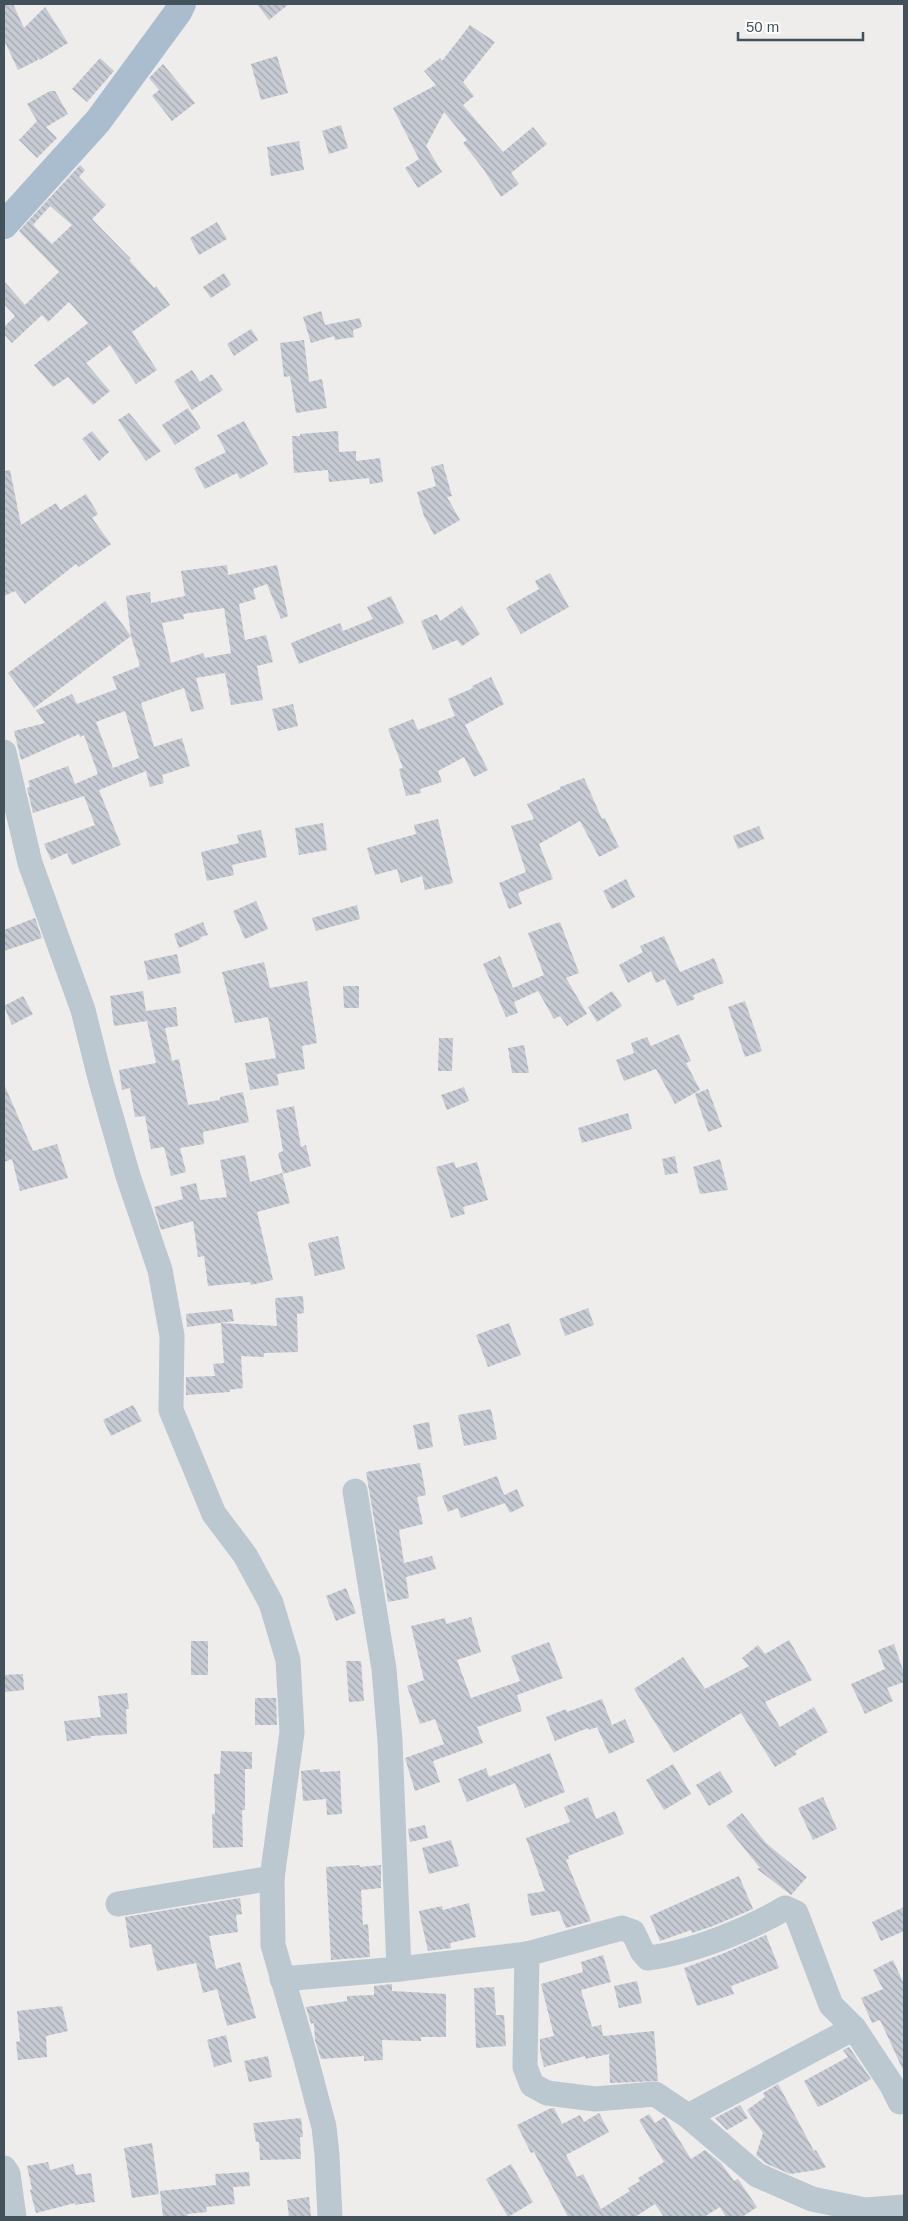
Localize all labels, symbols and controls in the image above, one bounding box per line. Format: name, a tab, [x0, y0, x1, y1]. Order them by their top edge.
scale bar	[738, 10, 863, 42]
text: 50 m	[746, 18, 779, 35]

